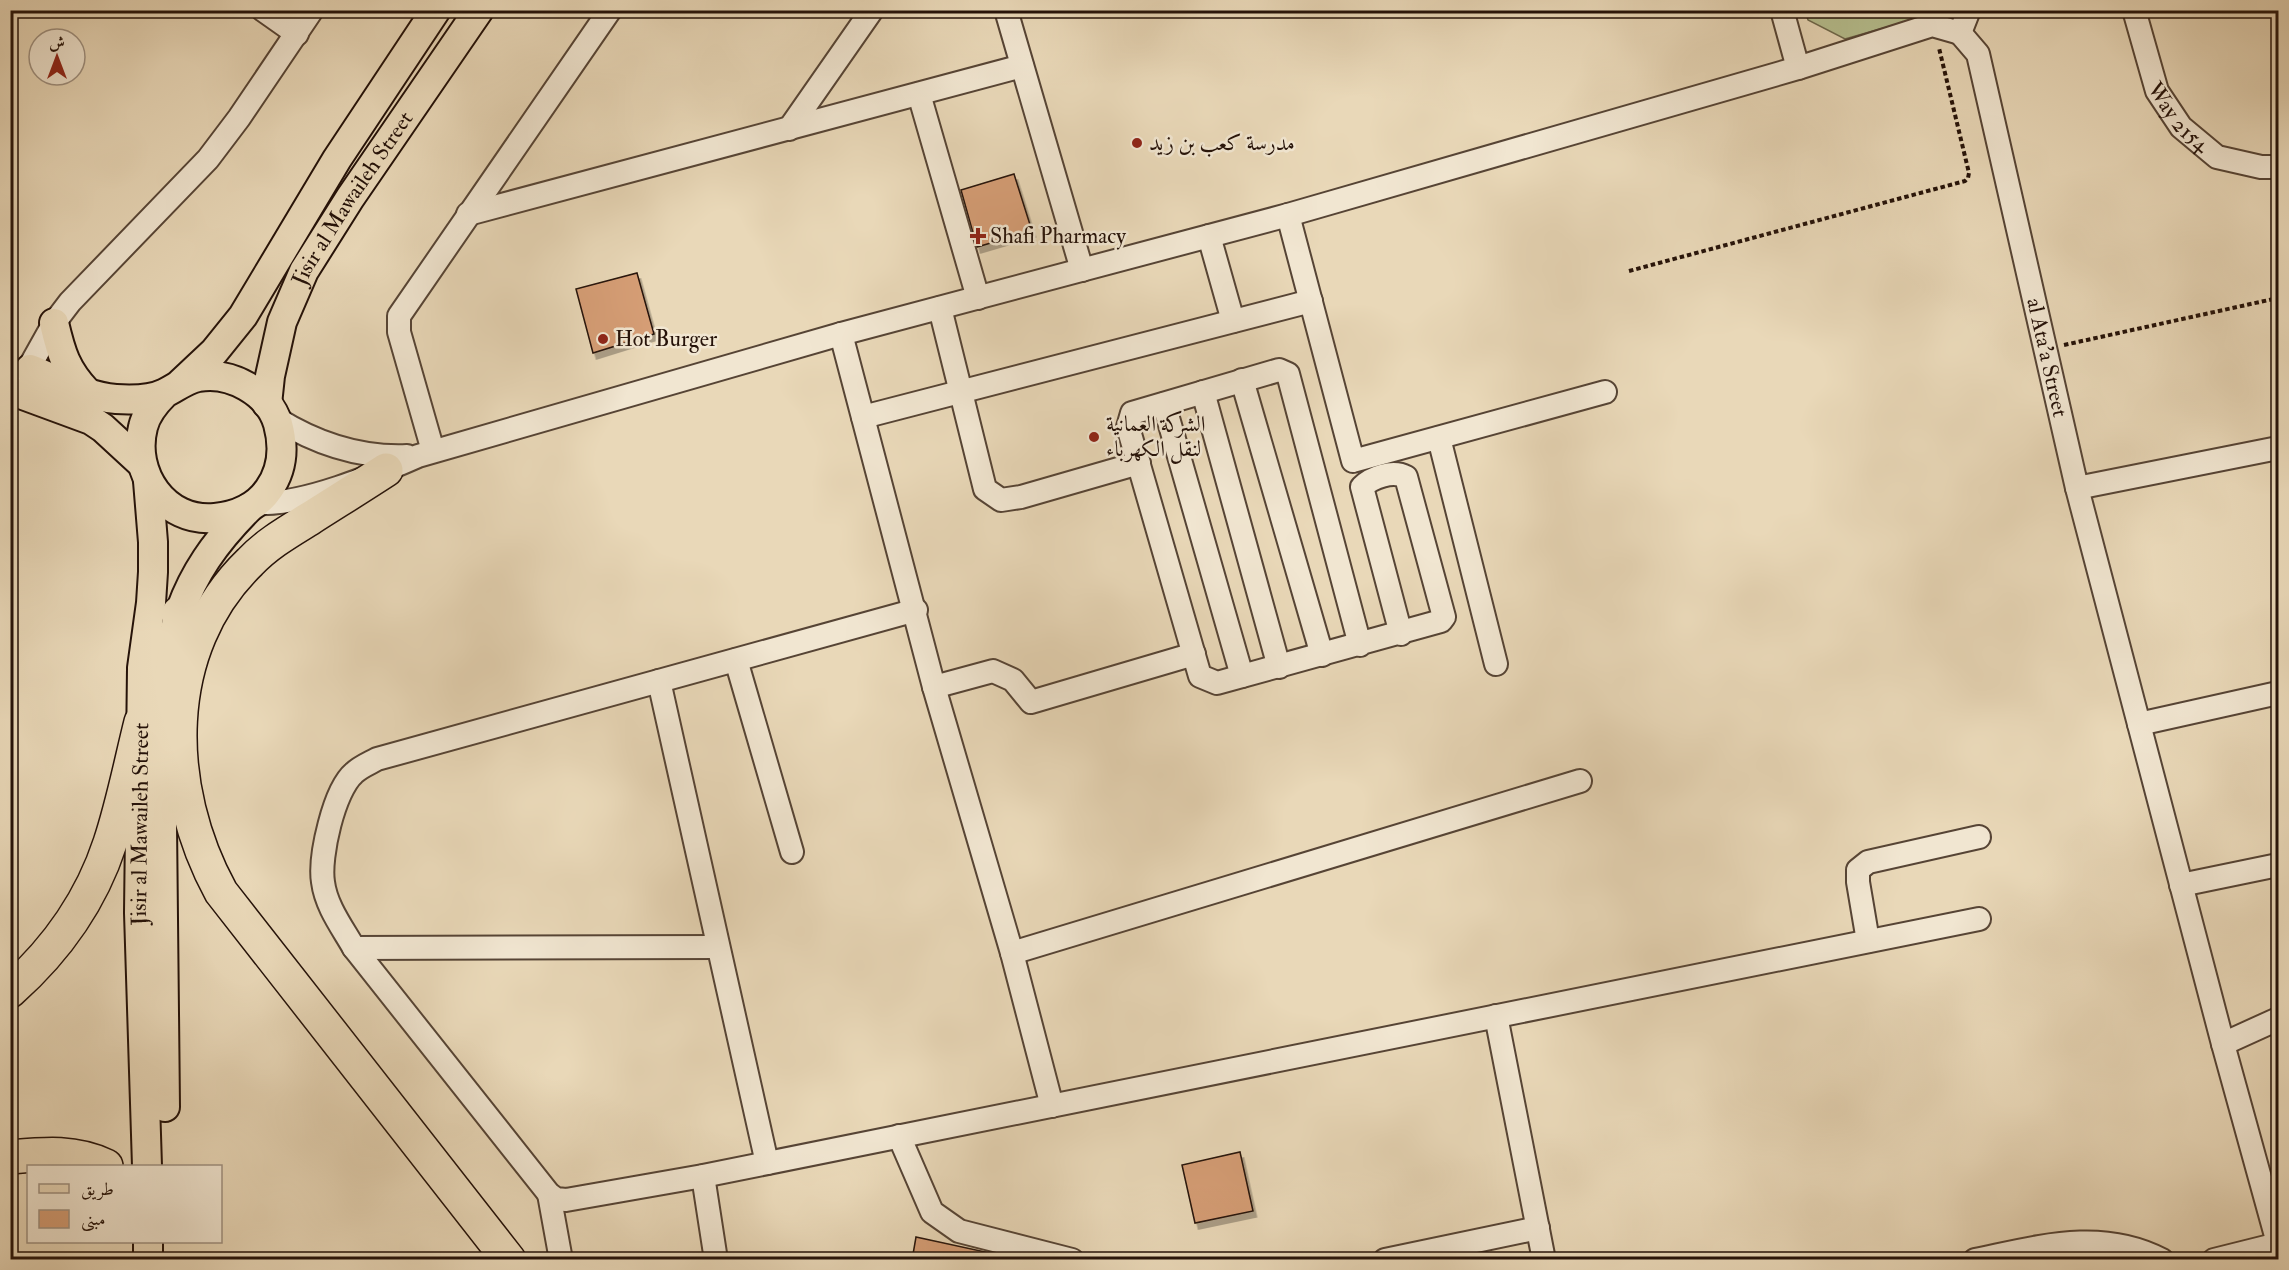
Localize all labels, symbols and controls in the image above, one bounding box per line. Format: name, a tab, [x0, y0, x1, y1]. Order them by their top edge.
north arrow	[27, 27, 87, 87]
text: ش	[49, 33, 65, 53]
street label: Way 2154	[2140, 76, 2216, 159]
street label: Jisir al Mawaileh Street	[285, 106, 419, 291]
place label: مدرسة كعب بن زيد	[1149, 129, 1295, 157]
marker: مدرسة كعب بن زيد	[1130, 136, 1144, 150]
place label: Shafi Pharmacy	[990, 222, 1126, 250]
marker: Shafi Pharmacy	[971, 229, 985, 243]
street label: al Ata'a Street	[2020, 295, 2074, 420]
place label: Hot Burger	[615, 325, 718, 353]
marker: Hot Burger	[596, 332, 610, 346]
place label: الشرکة العمانیة لنقل الکهرباء	[1106, 410, 1206, 464]
marker: الشرکة العمانیة لنقل الکهرباء	[1087, 430, 1101, 444]
street label: Jisir al Mawaileh Street	[125, 723, 155, 927]
legend	[27, 1165, 222, 1243]
text: طريق	[81, 1178, 114, 1201]
text: مبنى	[81, 1208, 106, 1232]

